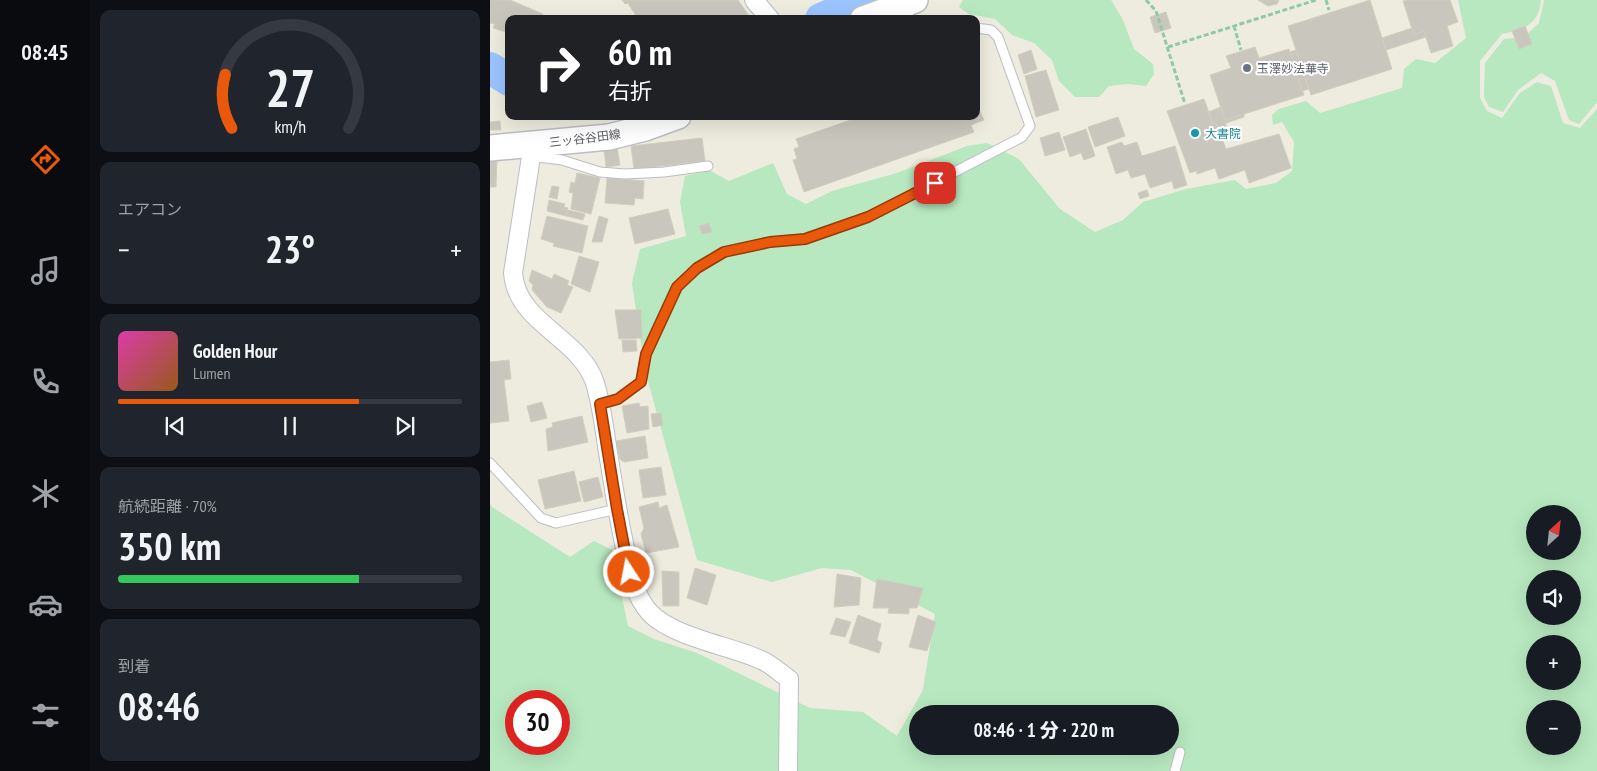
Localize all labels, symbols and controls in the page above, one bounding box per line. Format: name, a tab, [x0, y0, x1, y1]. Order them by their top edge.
text: 60 m	[608, 29, 672, 75]
icon: right	[525, 35, 590, 100]
text: 08:45	[21, 38, 69, 66]
text: 27	[265, 54, 315, 121]
place label: 玉澤妙法華寺	[1257, 61, 1329, 76]
marker: 玉澤妙法華寺	[1241, 62, 1253, 74]
text: 右折	[608, 77, 652, 105]
text: km/h	[274, 115, 306, 138]
street label: 三ッ谷谷田線	[548, 126, 622, 150]
place label: 大書院	[1205, 126, 1241, 141]
marker: 大書院	[1189, 127, 1201, 139]
icon: directions	[28, 142, 63, 177]
pin	[914, 162, 956, 204]
icon: arrive	[921, 169, 949, 197]
text: エアコン	[118, 199, 182, 219]
text: 23°	[265, 224, 315, 273]
text: −	[118, 231, 130, 268]
text: +	[450, 231, 462, 268]
icon: music	[28, 253, 63, 288]
text: Golden Hour	[193, 339, 277, 363]
text: Lumen	[193, 363, 230, 383]
icon: phone	[28, 364, 63, 399]
icon: previous	[161, 412, 189, 440]
icon: pause	[276, 412, 304, 440]
icon: next	[391, 412, 419, 440]
icon: climate	[28, 476, 63, 511]
text: 航続距離 · 70%	[118, 496, 217, 516]
north arrow	[1526, 505, 1581, 560]
map controls	[1526, 505, 1581, 755]
text: 350 km	[118, 521, 221, 570]
position arrow	[602, 545, 654, 597]
button: sound	[1526, 570, 1581, 625]
icon: car	[28, 587, 63, 622]
button: +	[1526, 635, 1581, 690]
text: 到着	[118, 656, 150, 676]
text: 08:46	[118, 681, 200, 730]
speed limit sign: 30	[505, 690, 570, 755]
icon: filters	[28, 698, 63, 733]
button: −	[1526, 700, 1581, 755]
text: 08:46 · 1 分 · 220 m	[974, 718, 1114, 742]

